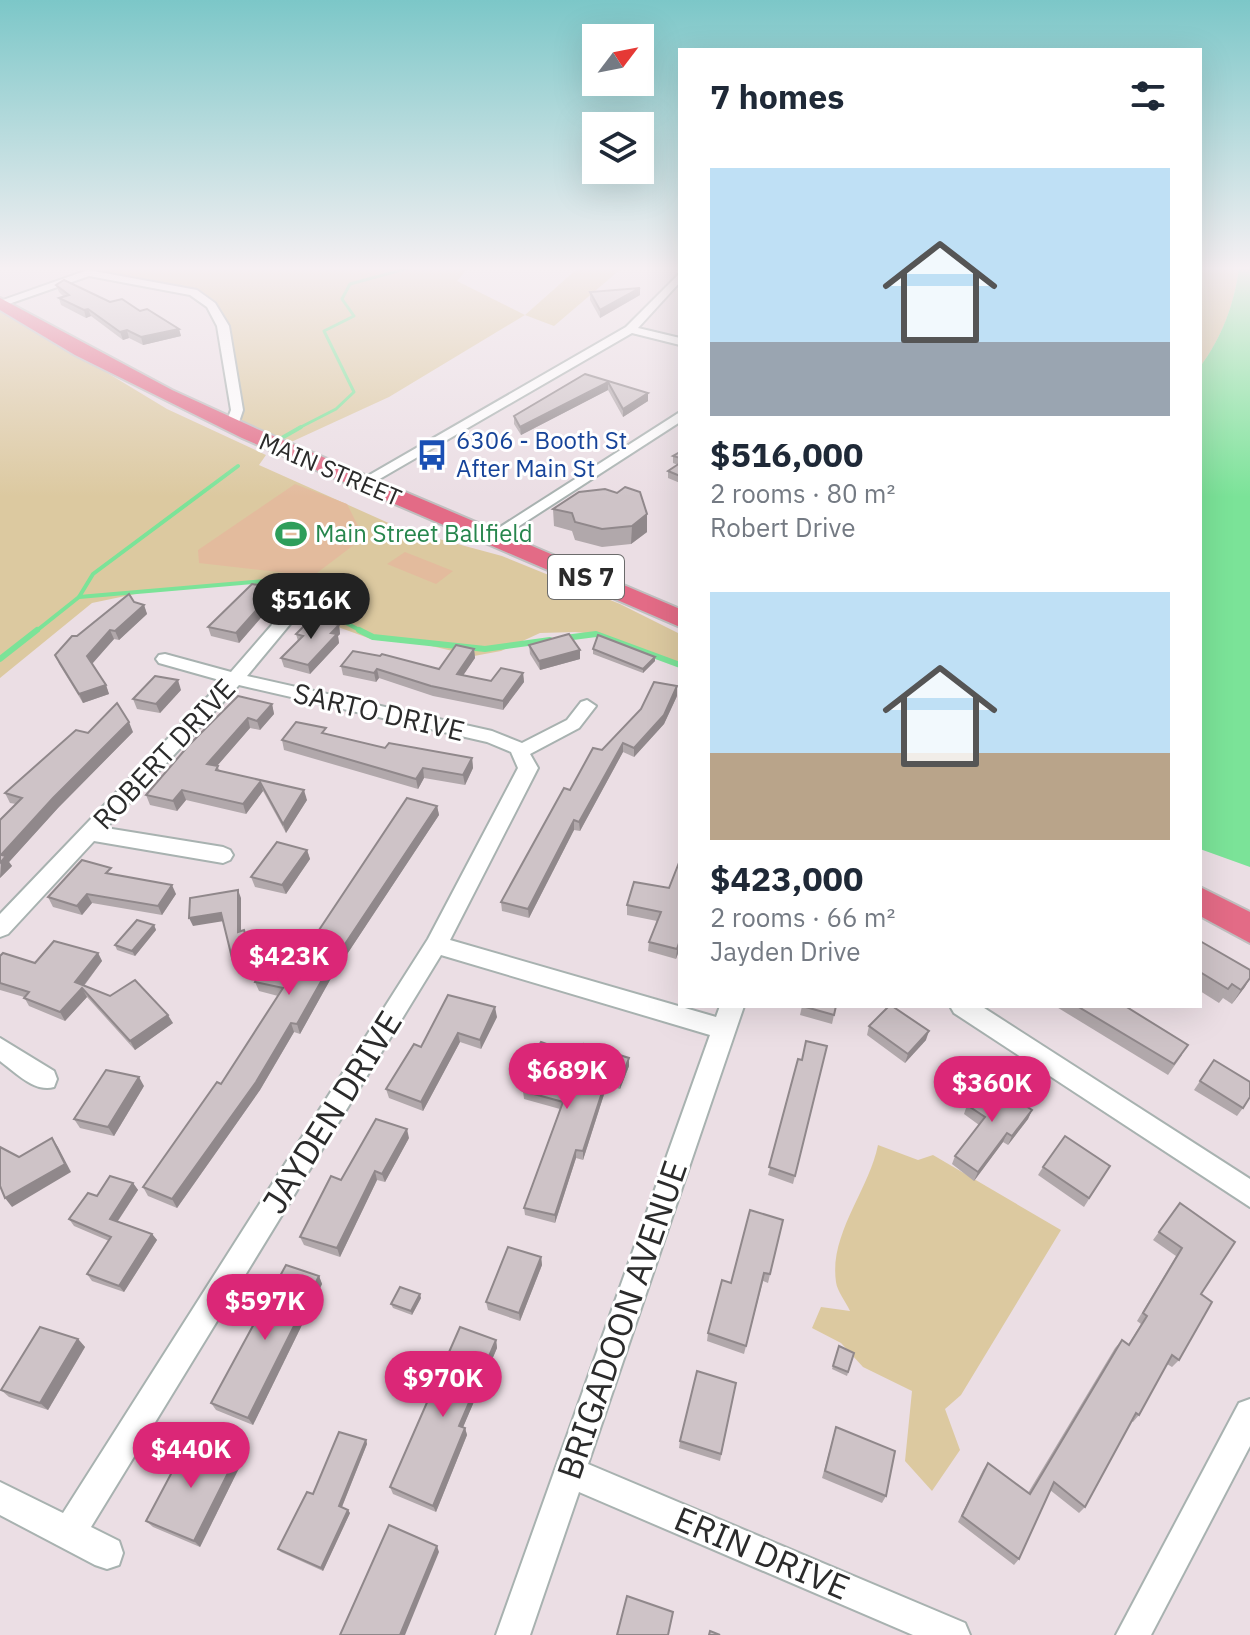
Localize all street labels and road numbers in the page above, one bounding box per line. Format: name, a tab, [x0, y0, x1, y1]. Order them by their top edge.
street label: MAIN STREET	[254, 425, 407, 514]
road number: NS 7	[548, 555, 624, 599]
street label: ROBERT DRIVE	[84, 670, 243, 837]
street label: SARTO DRIVE	[290, 674, 468, 749]
street label: JAYDEN DRIVE	[251, 1002, 411, 1221]
street label: BRIGADOON AVENUE	[546, 1155, 696, 1485]
street label: ERIN DRIVE	[668, 1495, 857, 1609]

